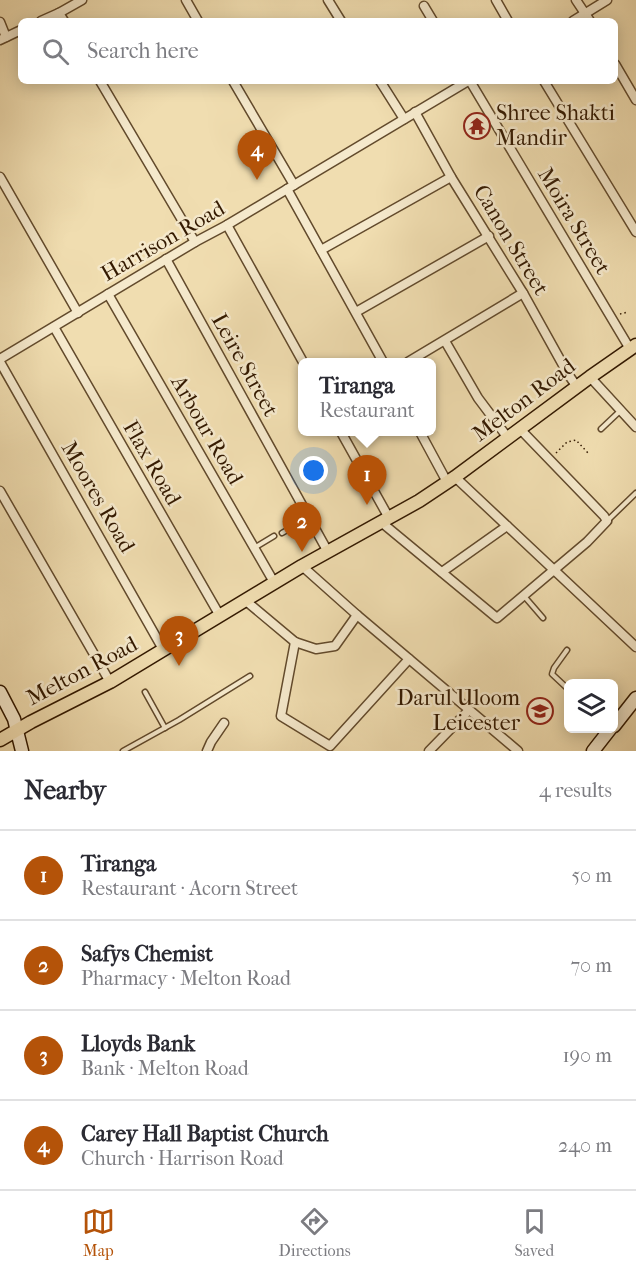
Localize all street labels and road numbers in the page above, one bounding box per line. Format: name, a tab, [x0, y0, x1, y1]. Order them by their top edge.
street label: Moira Street	[532, 163, 616, 279]
street label: Canon Street	[468, 180, 554, 300]
street label: Harrison Road	[97, 195, 230, 287]
street label: Leire Street	[206, 309, 284, 421]
street label: Melton Road	[467, 352, 581, 447]
street label: Arbour Road	[165, 370, 249, 490]
street label: Flax Road	[117, 416, 187, 511]
street label: Moores Road	[56, 437, 141, 558]
street label: Melton Road	[22, 630, 143, 711]

